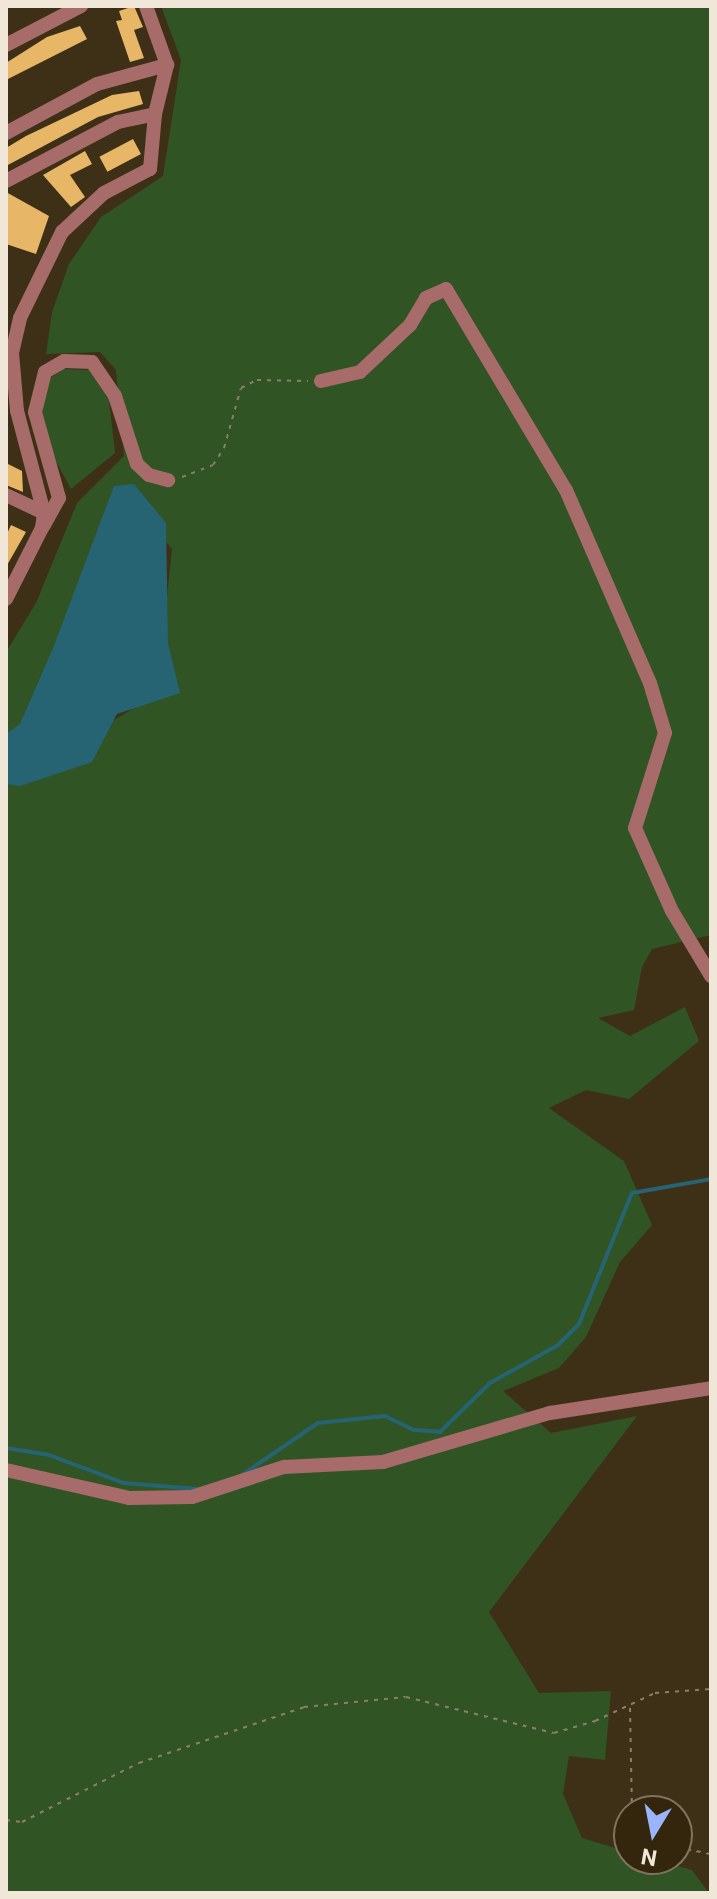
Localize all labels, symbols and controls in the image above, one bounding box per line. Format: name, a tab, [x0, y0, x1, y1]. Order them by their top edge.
north arrow	[613, 1795, 693, 1875]
text: N	[639, 1843, 659, 1871]

